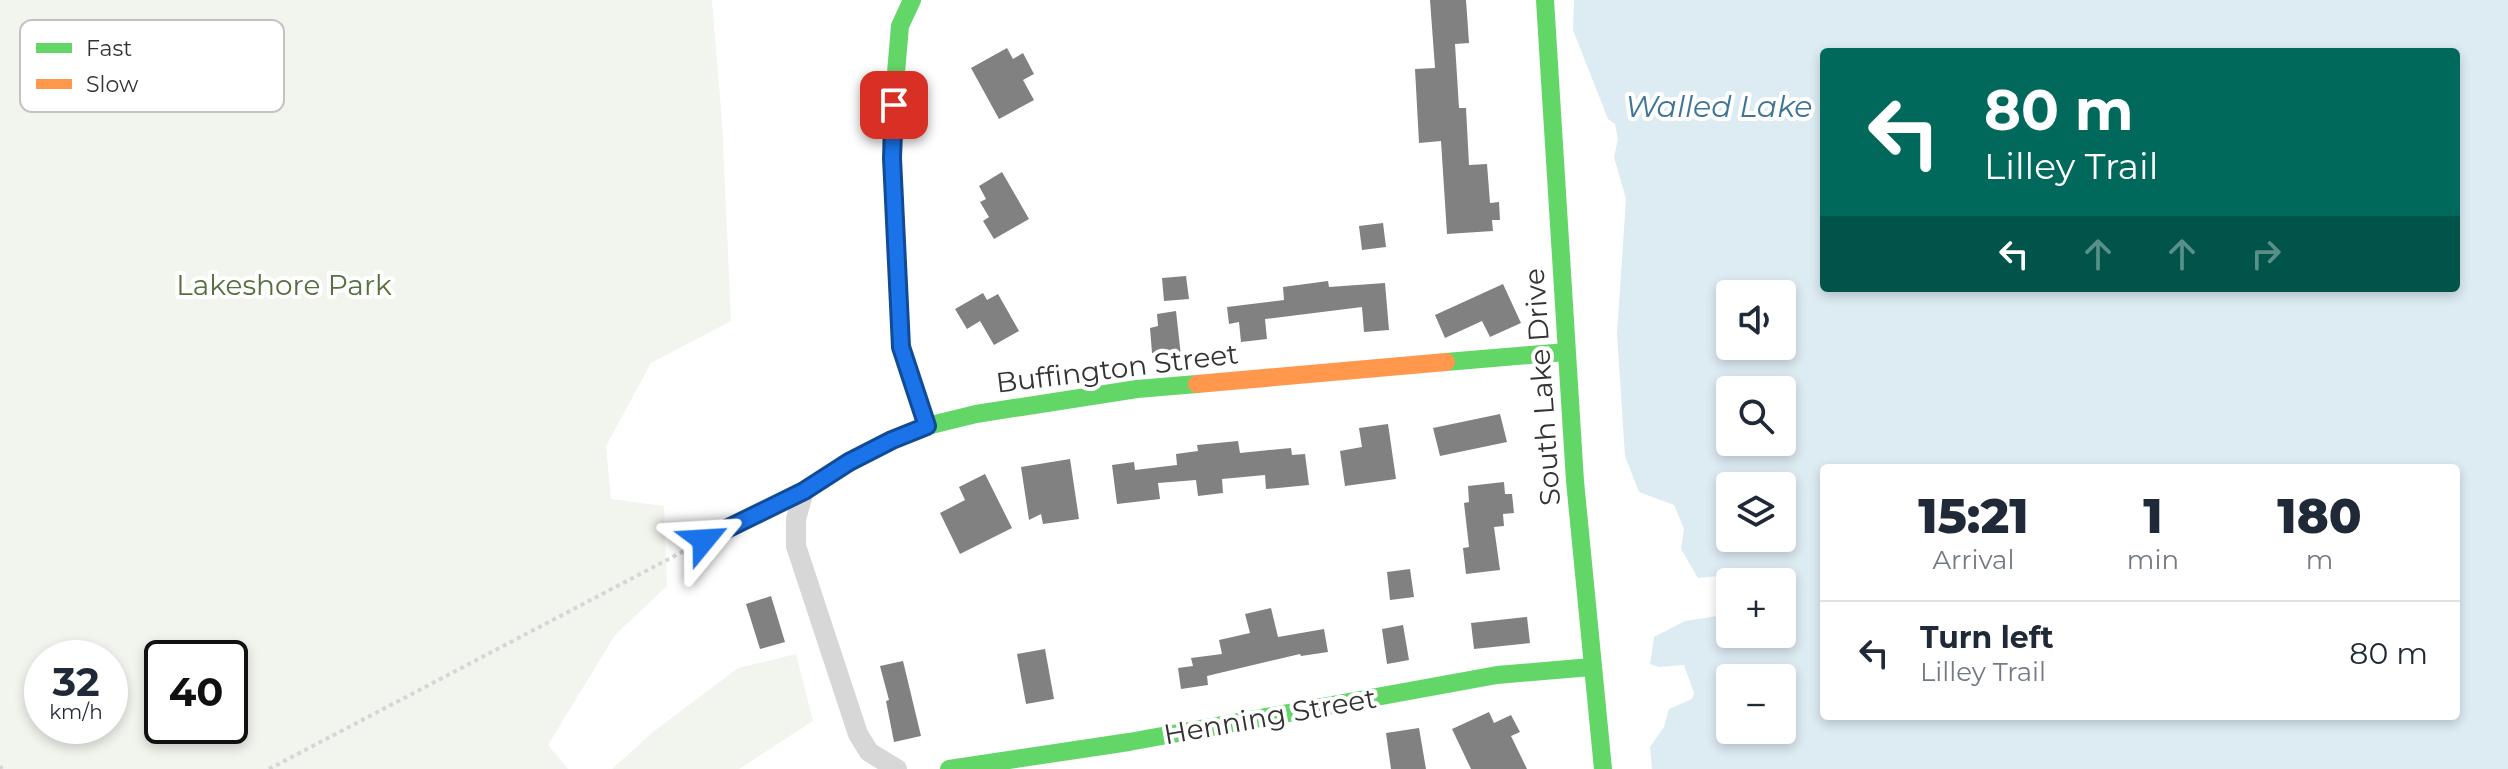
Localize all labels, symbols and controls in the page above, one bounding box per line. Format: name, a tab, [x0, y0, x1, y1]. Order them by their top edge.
legend	[20, 20, 284, 112]
text: Fast	[86, 35, 132, 62]
text: Slow	[86, 71, 139, 98]
pin	[860, 71, 928, 139]
text: 80 m	[1984, 76, 2134, 144]
icon: left	[1852, 80, 1956, 184]
icon: arrive	[872, 83, 916, 127]
water label: Walled Lake	[1626, 88, 1812, 125]
text: Lilley Trail	[1984, 144, 2158, 188]
icon: left	[1992, 232, 2036, 276]
icon: ahead	[2076, 232, 2120, 276]
icon: ahead	[2160, 232, 2204, 276]
icon: right	[2244, 232, 2288, 276]
street label: South Lake Drive	[1517, 267, 1567, 507]
park label: Lakeshore Park	[176, 268, 392, 302]
map controls	[1716, 280, 1796, 744]
button: sound	[1716, 280, 1796, 360]
street label: Buffington Street	[994, 336, 1240, 400]
button: search	[1716, 376, 1796, 456]
button: layers	[1716, 472, 1796, 552]
text: 15:21	[1918, 487, 2029, 545]
text: 1	[2143, 487, 2163, 545]
text: 180	[2277, 487, 2362, 545]
position arrow	[662, 498, 746, 582]
text: Arrival	[1932, 544, 2014, 576]
text: min	[2127, 544, 2179, 576]
text: m	[2306, 544, 2333, 576]
button: +	[1716, 568, 1796, 648]
text: Turn left	[1920, 619, 2053, 656]
icon: left	[1852, 631, 1896, 675]
text: 80 m	[2349, 635, 2428, 672]
speed limit sign: 40	[144, 640, 248, 744]
text: Lilley Trail	[1920, 656, 2046, 688]
text: 32	[52, 657, 100, 706]
button: −	[1716, 664, 1796, 744]
street label: Henning Street	[1161, 681, 1379, 751]
text: km/h	[49, 700, 103, 724]

